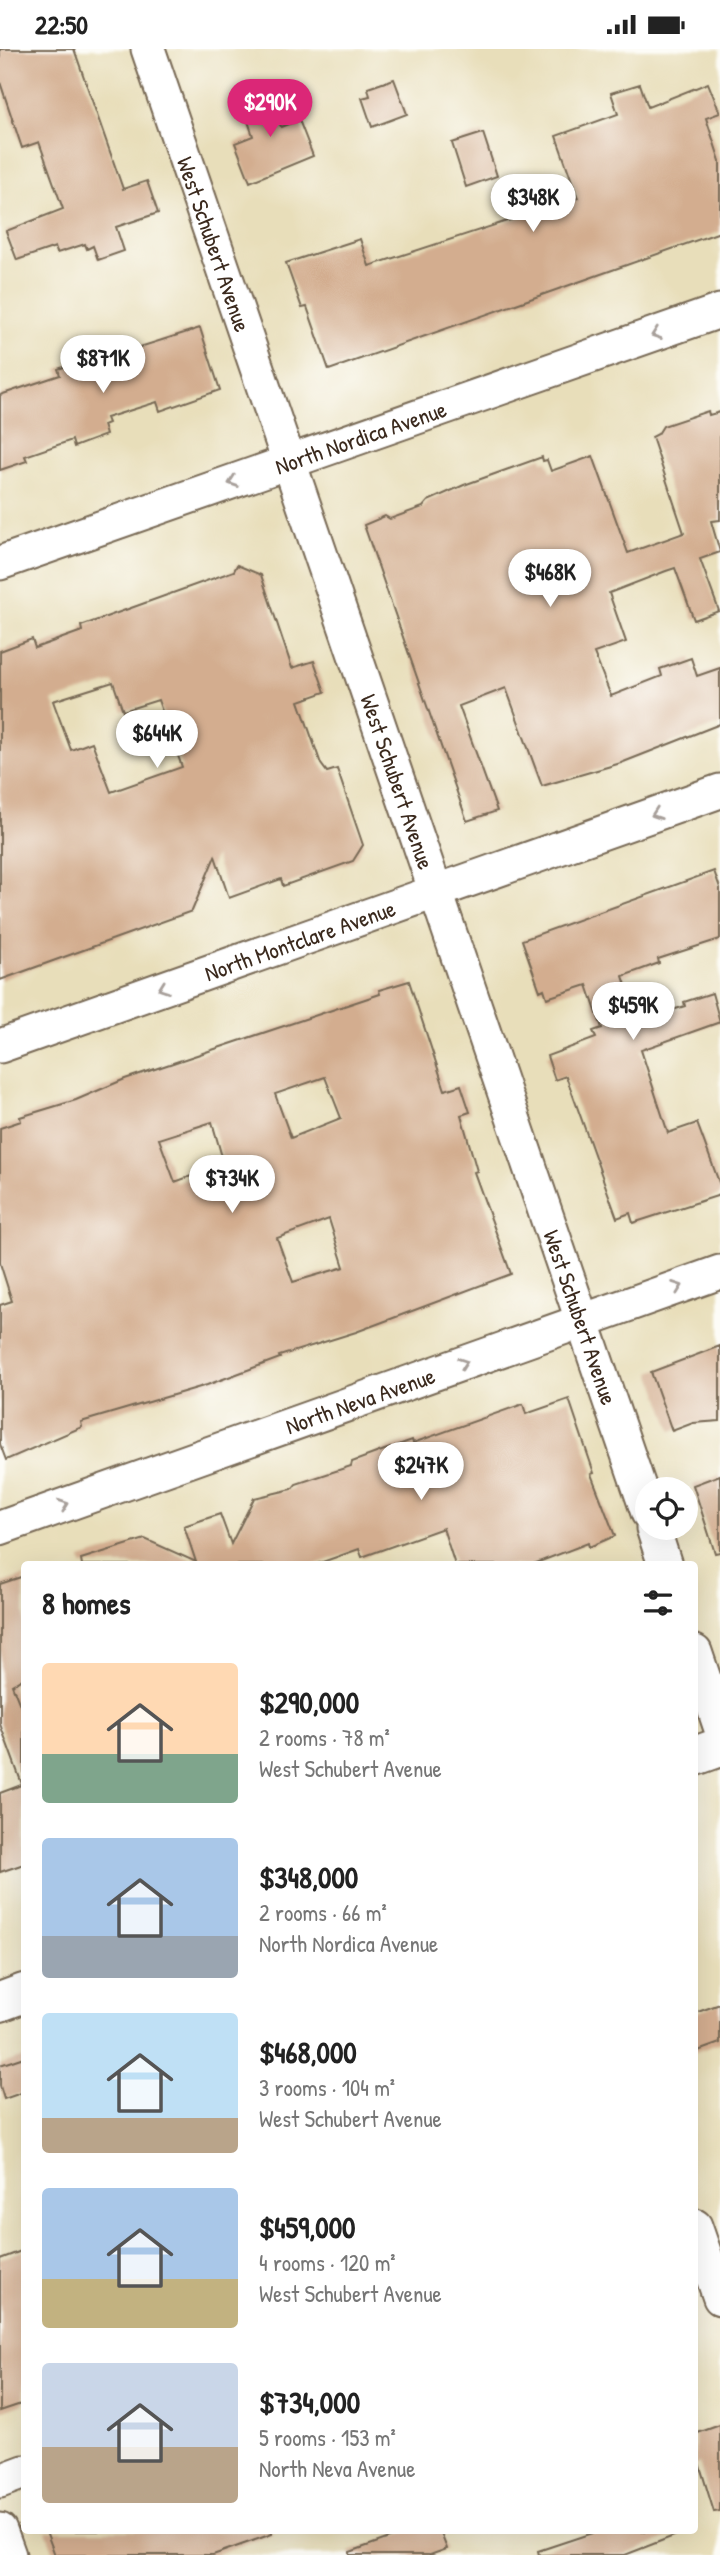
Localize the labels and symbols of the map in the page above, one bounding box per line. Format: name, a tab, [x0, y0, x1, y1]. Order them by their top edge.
pin: $290K	[221, 80, 319, 139]
street label: West Schubert Avenue	[170, 152, 259, 335]
pin: $348K	[484, 174, 582, 234]
one-way arrow	[650, 326, 662, 340]
pin: $871K	[54, 335, 152, 395]
street label: North Nordica Avenue	[271, 393, 450, 481]
one-way arrow	[227, 474, 239, 488]
pin: $468K	[501, 549, 599, 609]
street label: West Schubert Avenue	[354, 690, 442, 873]
pin: $644K	[108, 711, 206, 770]
one-way arrow	[650, 806, 662, 820]
street label: North Montclare Avenue	[200, 892, 399, 988]
one-way arrow	[158, 980, 170, 994]
pin: $459K	[584, 983, 682, 1042]
pin: $734K	[183, 1155, 281, 1215]
street label: West Schubert Avenue	[537, 1226, 625, 1409]
one-way arrow	[671, 1281, 683, 1295]
one-way arrow	[457, 1357, 469, 1371]
street label: North Neva Avenue	[281, 1359, 439, 1441]
pin: $247K	[372, 1443, 470, 1502]
one-way arrow	[58, 1499, 70, 1513]

